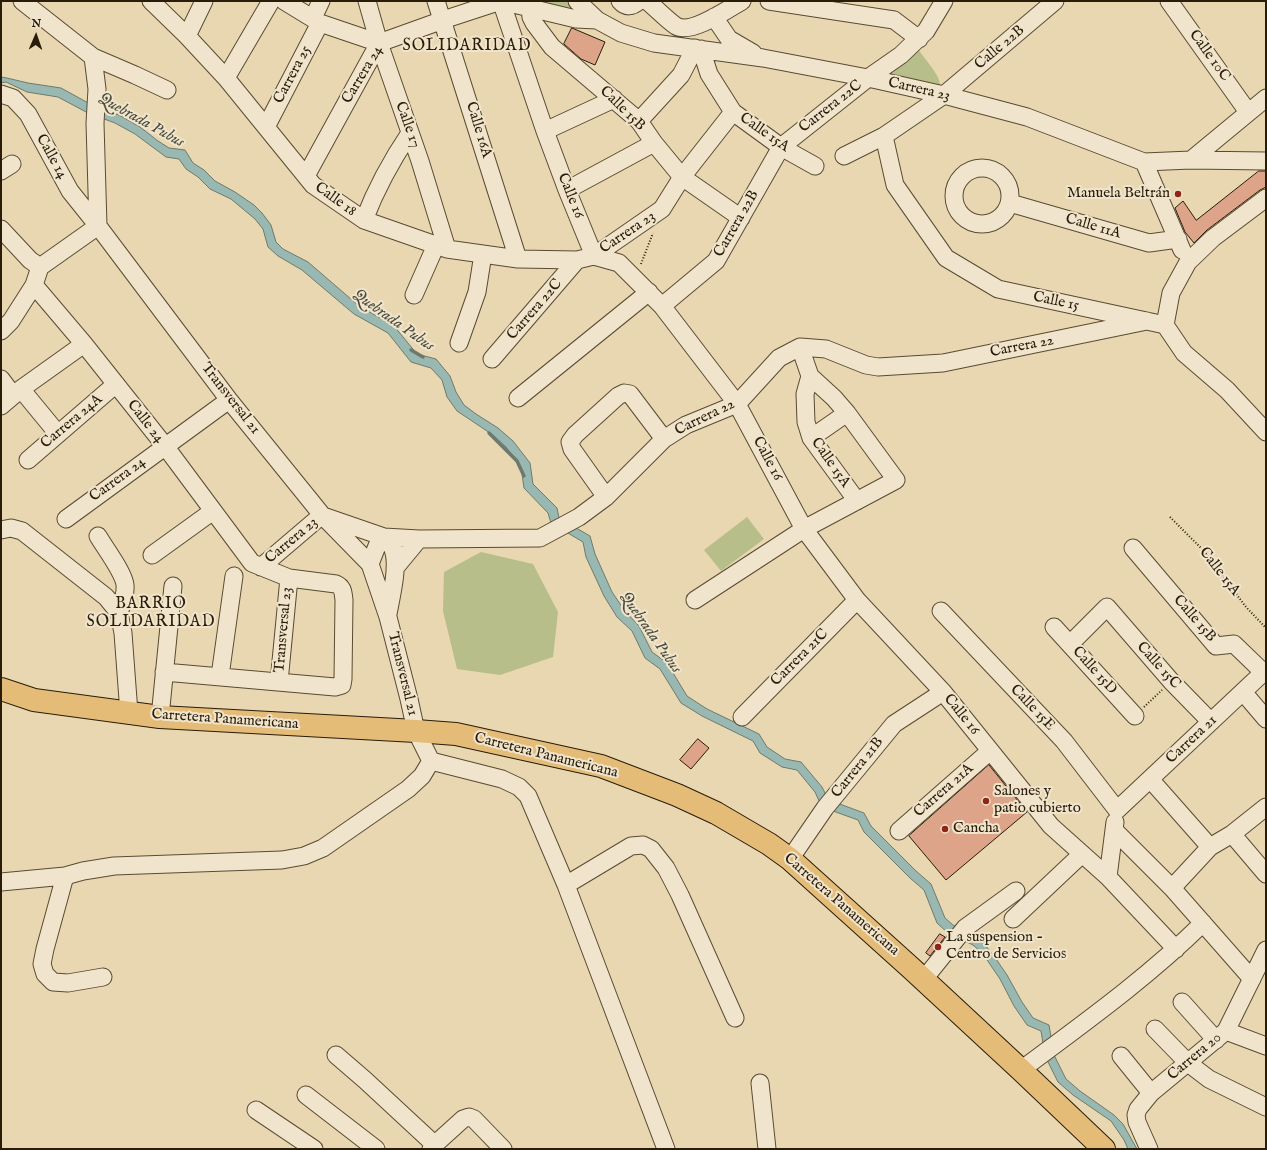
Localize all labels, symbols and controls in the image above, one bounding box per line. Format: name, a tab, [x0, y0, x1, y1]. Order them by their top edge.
north arrow	[16, 16, 56, 56]
text: N	[31, 17, 41, 31]
street label: Calle 22B	[971, 22, 1029, 74]
street label: Calle 10C	[1184, 27, 1234, 85]
district label: SOLIDARIDAD	[402, 37, 532, 57]
street label: Carrera 25	[270, 43, 316, 107]
street label: Carrera 24	[339, 43, 387, 107]
street label: Carrera 23	[886, 74, 952, 106]
street label: Carrera 22C	[796, 77, 866, 137]
street label: Calle 15B	[595, 83, 649, 135]
water label: Quebrada Pubus	[95, 90, 187, 152]
street label: Calle 17	[390, 99, 424, 151]
street label: Calle 16A	[461, 100, 495, 160]
street label: Calle 15A	[736, 109, 792, 157]
street label: Calle 14	[31, 131, 71, 183]
street label: Calle 16	[553, 171, 587, 221]
street label: Calle 18	[311, 179, 359, 221]
place label: Manuela Beltrán	[1067, 185, 1170, 203]
street label: Carrera 22B	[711, 187, 763, 261]
marker: Manuela Beltrán	[1173, 189, 1183, 199]
street label: Carrera 23	[597, 208, 659, 258]
street label: Calle 11A	[1063, 211, 1123, 243]
street label: Carrera 22C	[504, 276, 566, 344]
water label: Quebrada Pubus	[349, 286, 437, 356]
street label: Calle 15	[1031, 288, 1081, 316]
street label: Carrera 22	[989, 332, 1055, 362]
street label: Transversal 21	[197, 360, 263, 438]
street label: Carrera 24A	[38, 391, 106, 453]
street label: Carrera 22	[672, 396, 738, 440]
street label: Calle 24	[123, 397, 167, 447]
street label: Calle 16	[748, 434, 786, 484]
street label: Calle 15A	[806, 435, 854, 491]
street label: Carrera 24	[87, 454, 149, 506]
street label: Carrera 23	[262, 514, 322, 568]
street label: Calle 15A	[1194, 544, 1244, 600]
street label: Transversal 23	[271, 586, 297, 674]
water label: Quebrada Pubus	[615, 589, 685, 677]
street label: Calle 15B	[1169, 592, 1219, 646]
district label: BARRIO SOLIDARIDAD	[86, 595, 216, 633]
street label: Carrera 21C	[768, 626, 832, 690]
street label: Transversal 21	[383, 630, 421, 718]
street label: Calle 15C	[1132, 639, 1184, 693]
street label: Calle 15D	[1068, 643, 1120, 699]
street label: Calle 15E	[1006, 681, 1058, 735]
street label: Calle 16	[939, 691, 983, 739]
street label: Carretera Panamericana	[151, 706, 299, 734]
street label: Carrera 21	[1163, 712, 1221, 768]
street label: Carretera Panamericana	[472, 729, 620, 783]
street label: Carrera 21B	[828, 734, 888, 802]
street label: Carrera 21A	[910, 760, 978, 822]
place label: Salones y patio cubierto	[994, 783, 1081, 818]
marker: Salones y patio cubierto	[981, 796, 991, 806]
place label: Cancha	[953, 820, 999, 838]
marker: Cancha	[940, 824, 950, 834]
street label: Carretera Panamericana	[780, 850, 902, 960]
place label: La suspension - Centro de Servicios	[946, 929, 1066, 964]
marker: La suspension - Centro de Servicios	[933, 942, 943, 952]
street label: Carrera 20	[1164, 1029, 1226, 1085]

